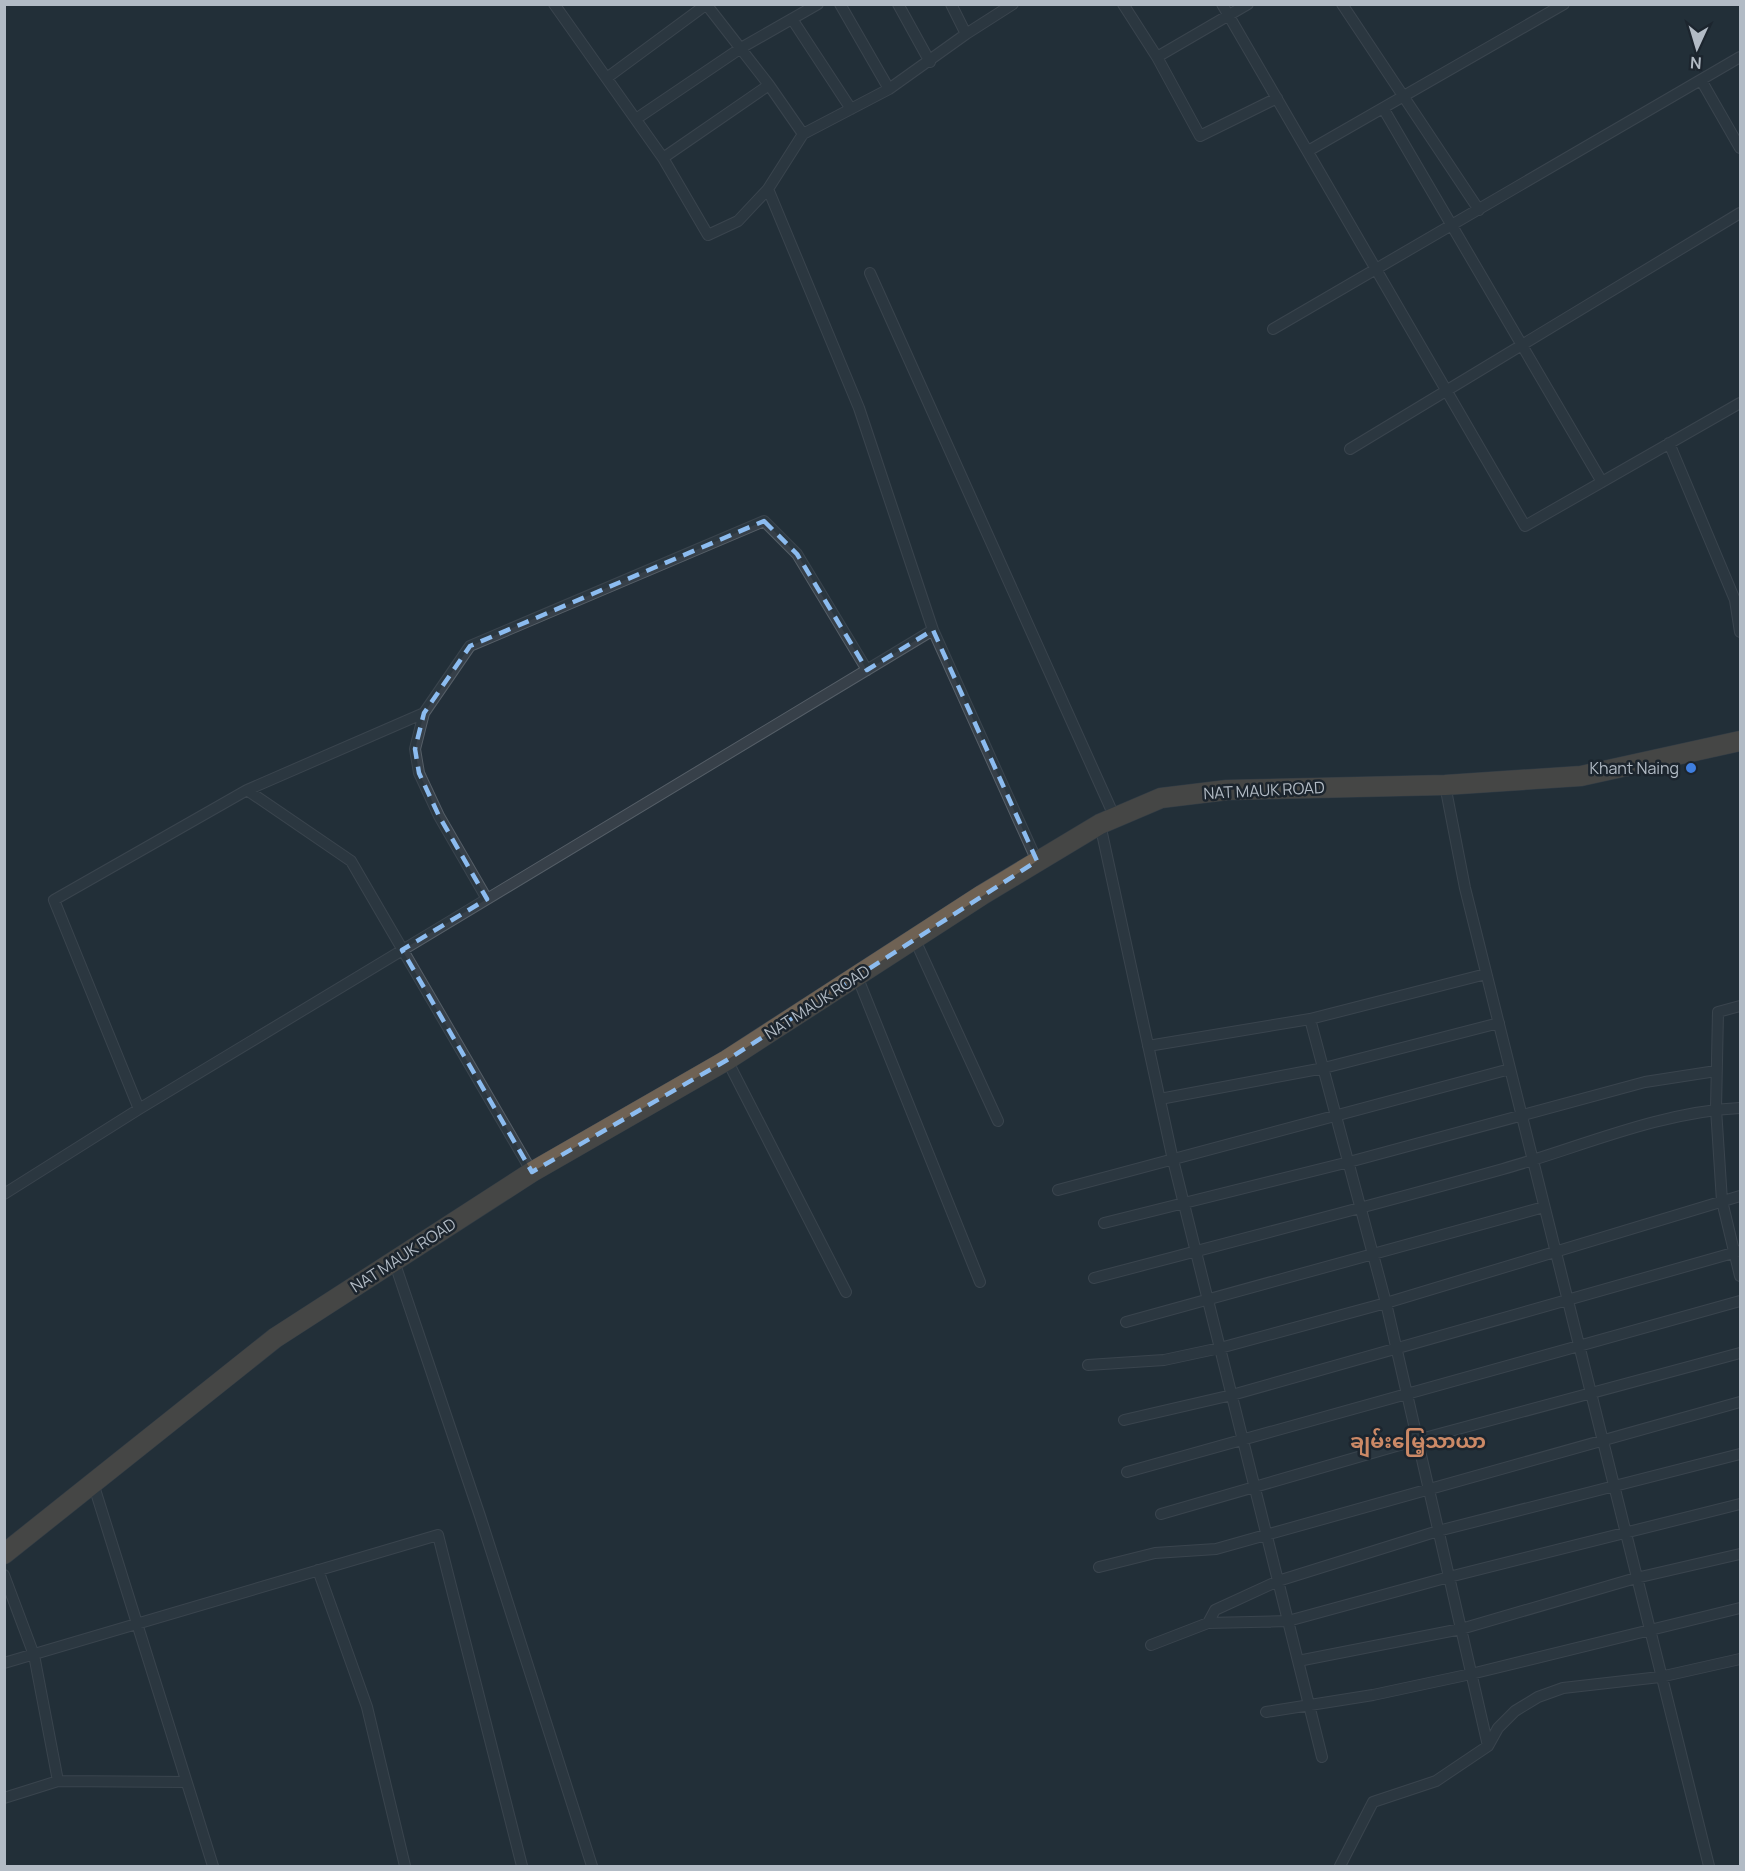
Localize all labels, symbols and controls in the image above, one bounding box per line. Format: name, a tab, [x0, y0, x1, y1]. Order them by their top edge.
north arrow	[1667, 18, 1727, 78]
text: N	[1689, 52, 1702, 74]
place label: Khant Naing	[1589, 757, 1679, 779]
marker: Khant Naing	[1684, 761, 1698, 775]
street label: NAT MAUK ROAD	[1203, 776, 1325, 804]
street label: NAT MAUK ROAD	[760, 960, 874, 1044]
street label: NAT MAUK ROAD	[346, 1213, 460, 1297]
district label: ချမ်းမြေ့သာယာ	[1350, 1427, 1486, 1458]

